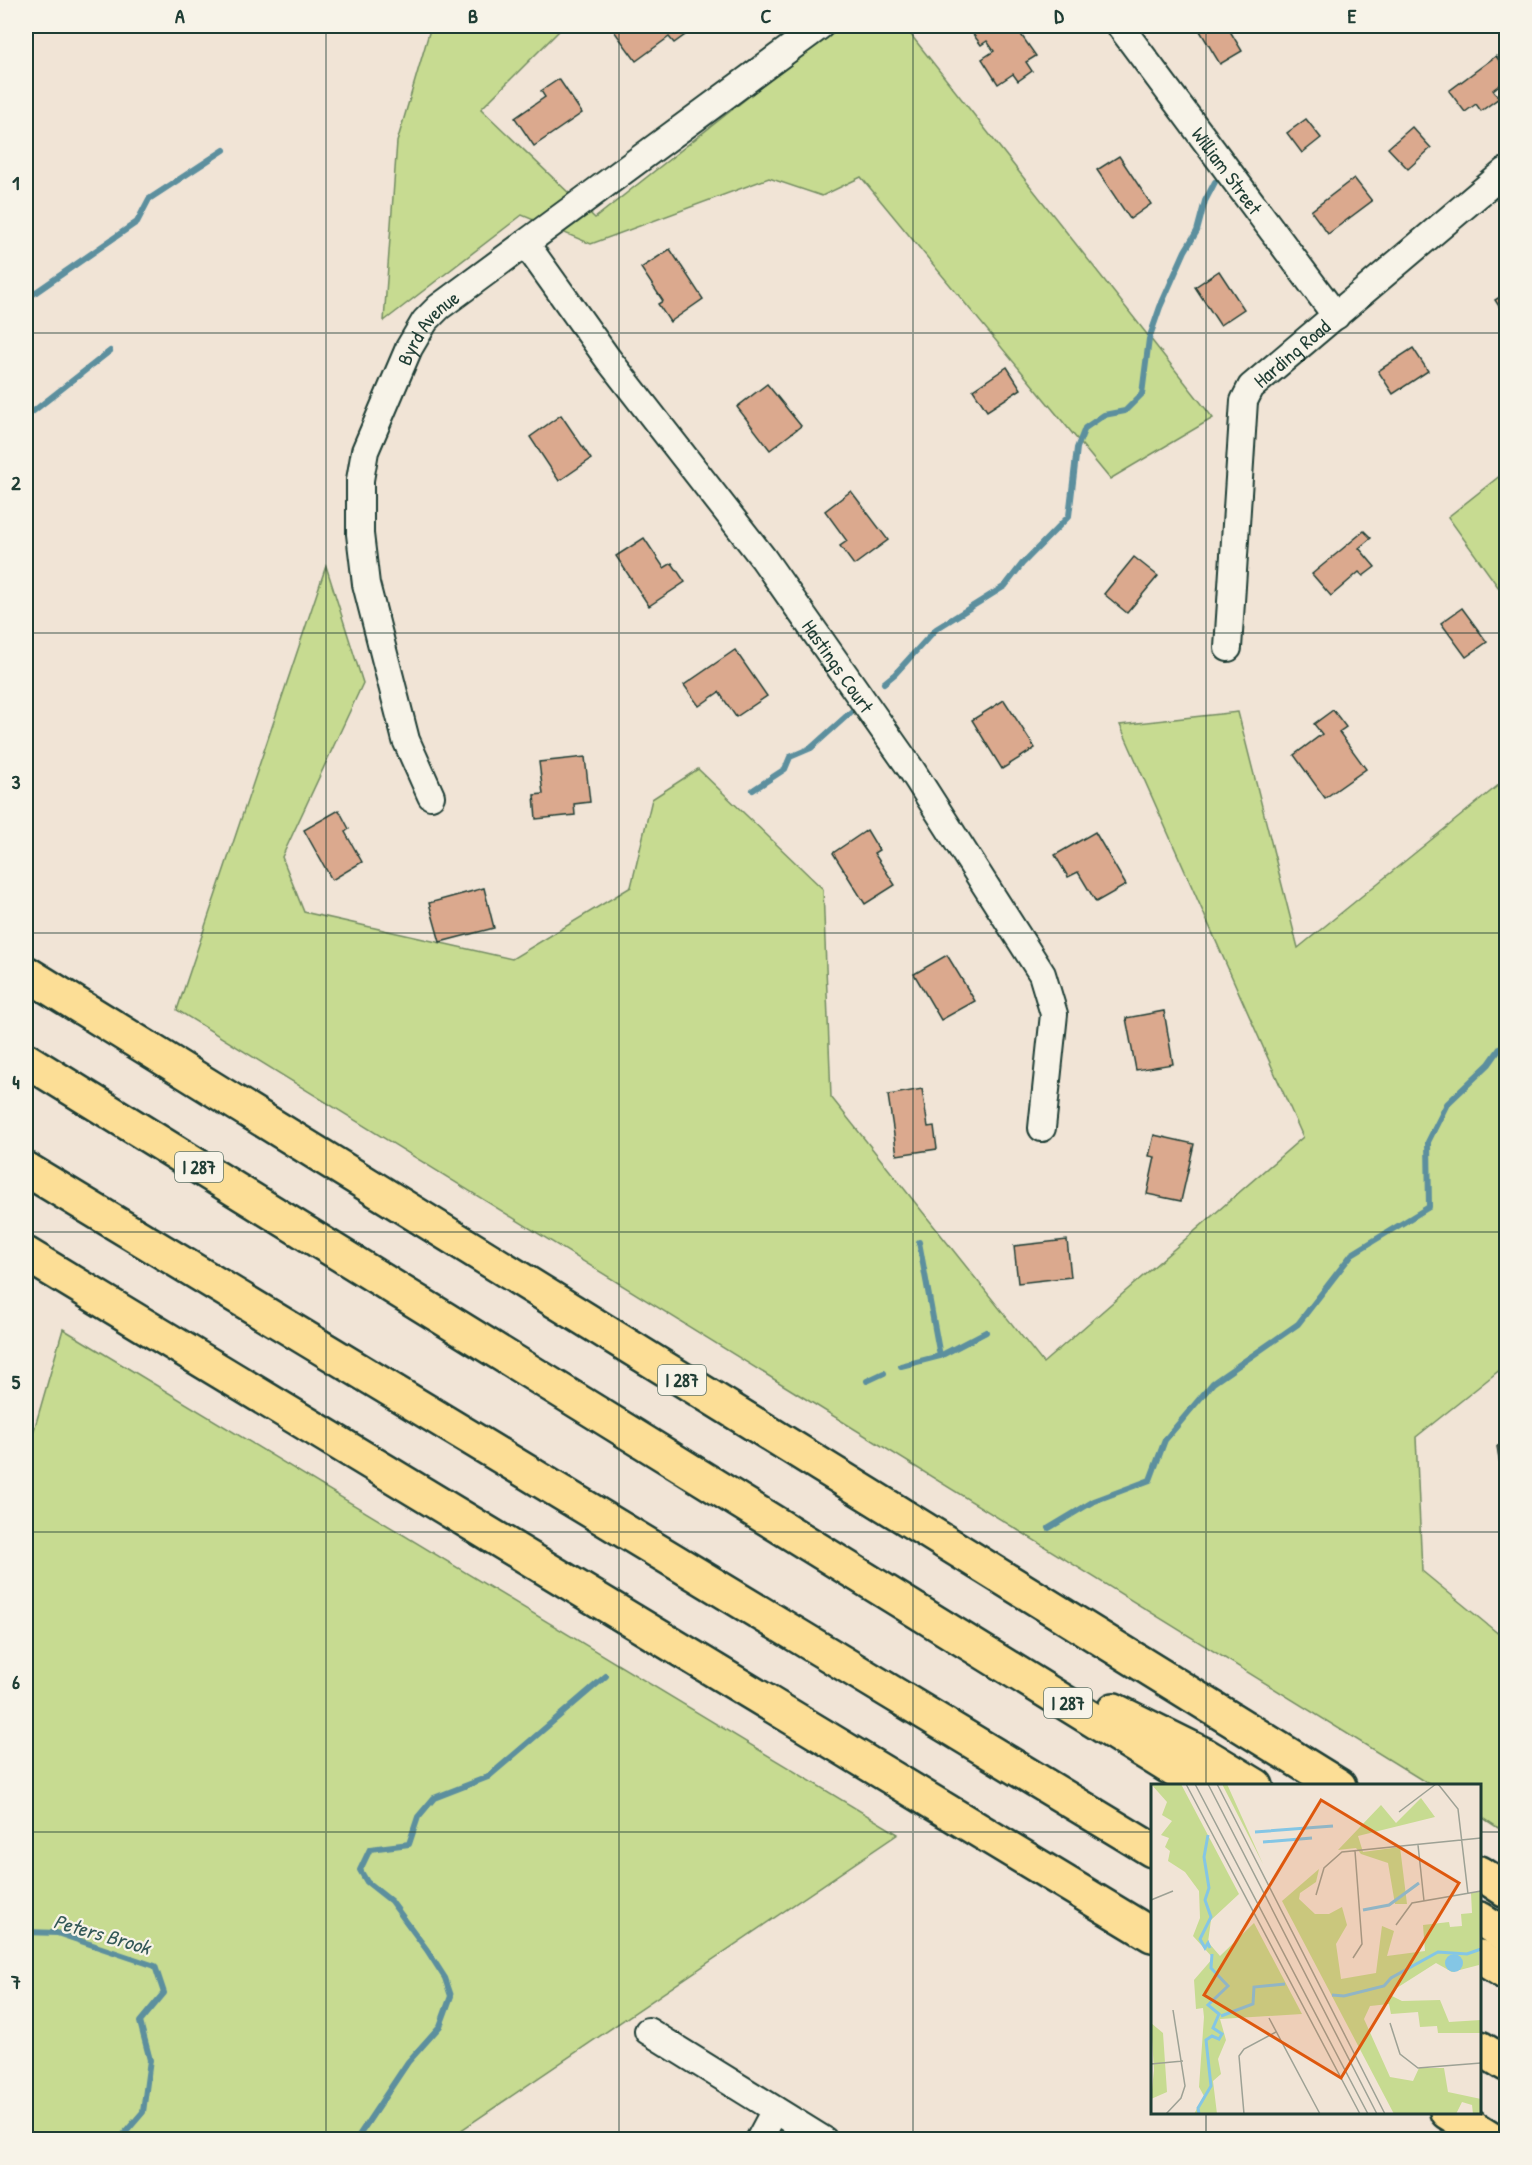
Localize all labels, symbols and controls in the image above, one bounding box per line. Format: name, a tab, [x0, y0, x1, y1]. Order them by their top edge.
text: A	[175, 2, 185, 29]
text: B	[468, 2, 478, 29]
text: C	[761, 2, 772, 29]
text: D	[1054, 2, 1064, 29]
text: E	[1348, 2, 1357, 29]
street label: William Street	[1186, 121, 1270, 220]
text: 1	[12, 169, 20, 196]
street label: Byrd Avenue	[390, 283, 464, 369]
street label: Harding Road	[1247, 313, 1336, 393]
text: 2	[11, 469, 21, 496]
street label: Hastings Court	[796, 614, 881, 719]
text: 3	[12, 768, 21, 795]
text: 4	[12, 1068, 20, 1095]
road number: I 287	[175, 1152, 223, 1182]
road number: I 287	[658, 1365, 706, 1395]
text: 5	[12, 1368, 21, 1395]
text: 6	[12, 1668, 20, 1695]
road number: I 287	[1044, 1688, 1092, 1718]
inset map	[1151, 1784, 1481, 2114]
water label: Peters Brook	[50, 1906, 156, 1962]
text: 7	[10, 1968, 21, 1995]

